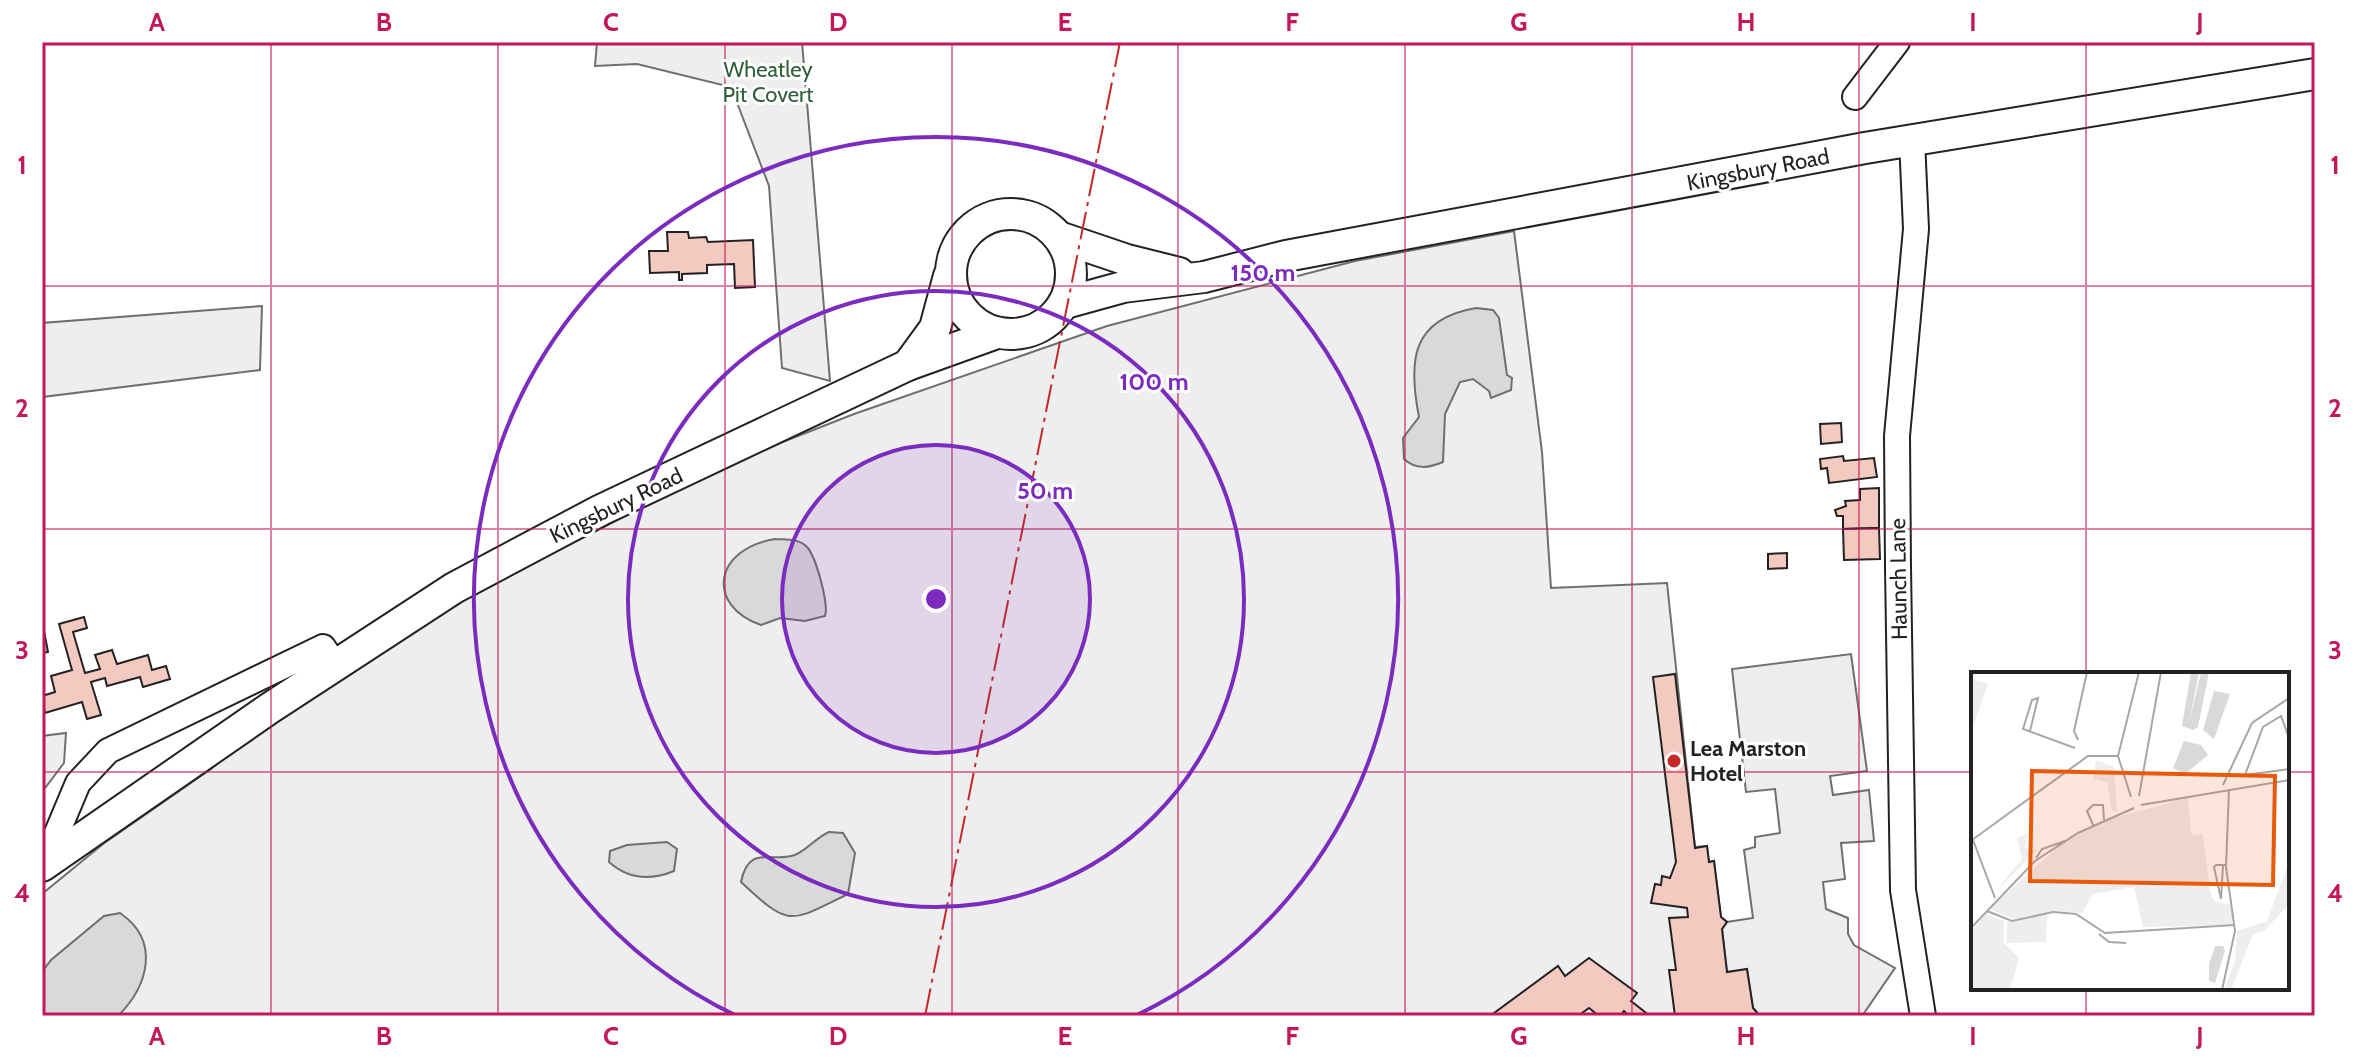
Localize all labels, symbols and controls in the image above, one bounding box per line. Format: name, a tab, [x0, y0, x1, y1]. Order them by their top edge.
text: A	[149, 6, 166, 38]
text: B	[376, 6, 392, 38]
text: C	[603, 6, 619, 38]
text: D	[829, 6, 847, 38]
text: E	[1058, 6, 1072, 38]
text: F	[1285, 6, 1299, 38]
text: G	[1510, 6, 1528, 38]
text: H	[1737, 6, 1755, 38]
text: I	[1969, 6, 1977, 38]
text: J	[2195, 6, 2204, 38]
park label: Wheatley Pit Covert	[723, 56, 814, 108]
street label: Kingsbury Road	[1685, 142, 1832, 197]
text: 1	[17, 149, 27, 181]
text: 1	[2330, 149, 2340, 181]
text: 150 m	[1231, 258, 1295, 287]
text: 100 m	[1119, 367, 1189, 396]
text: 2	[15, 392, 29, 424]
text: 2	[2328, 392, 2342, 424]
street label: Kingsbury Road	[545, 462, 687, 549]
text: 50 m	[1017, 476, 1073, 505]
street label: Haunch Lane	[1884, 518, 1913, 640]
centre of rings	[922, 585, 950, 613]
text: 3	[15, 634, 29, 666]
text: 3	[2328, 634, 2342, 666]
inset map	[1971, 672, 2289, 990]
place label: Lea Marston Hotel	[1690, 735, 1806, 787]
marker: Lea Marston Hotel	[1665, 752, 1683, 770]
text: 4	[14, 877, 30, 909]
text: 4	[2327, 877, 2343, 909]
text: A	[149, 1020, 166, 1052]
text: B	[376, 1020, 392, 1052]
text: C	[603, 1020, 619, 1052]
text: D	[829, 1020, 847, 1052]
text: E	[1058, 1020, 1072, 1052]
text: F	[1285, 1020, 1299, 1052]
text: G	[1510, 1020, 1528, 1052]
text: H	[1737, 1020, 1755, 1052]
text: I	[1969, 1020, 1977, 1052]
text: J	[2195, 1020, 2204, 1052]

